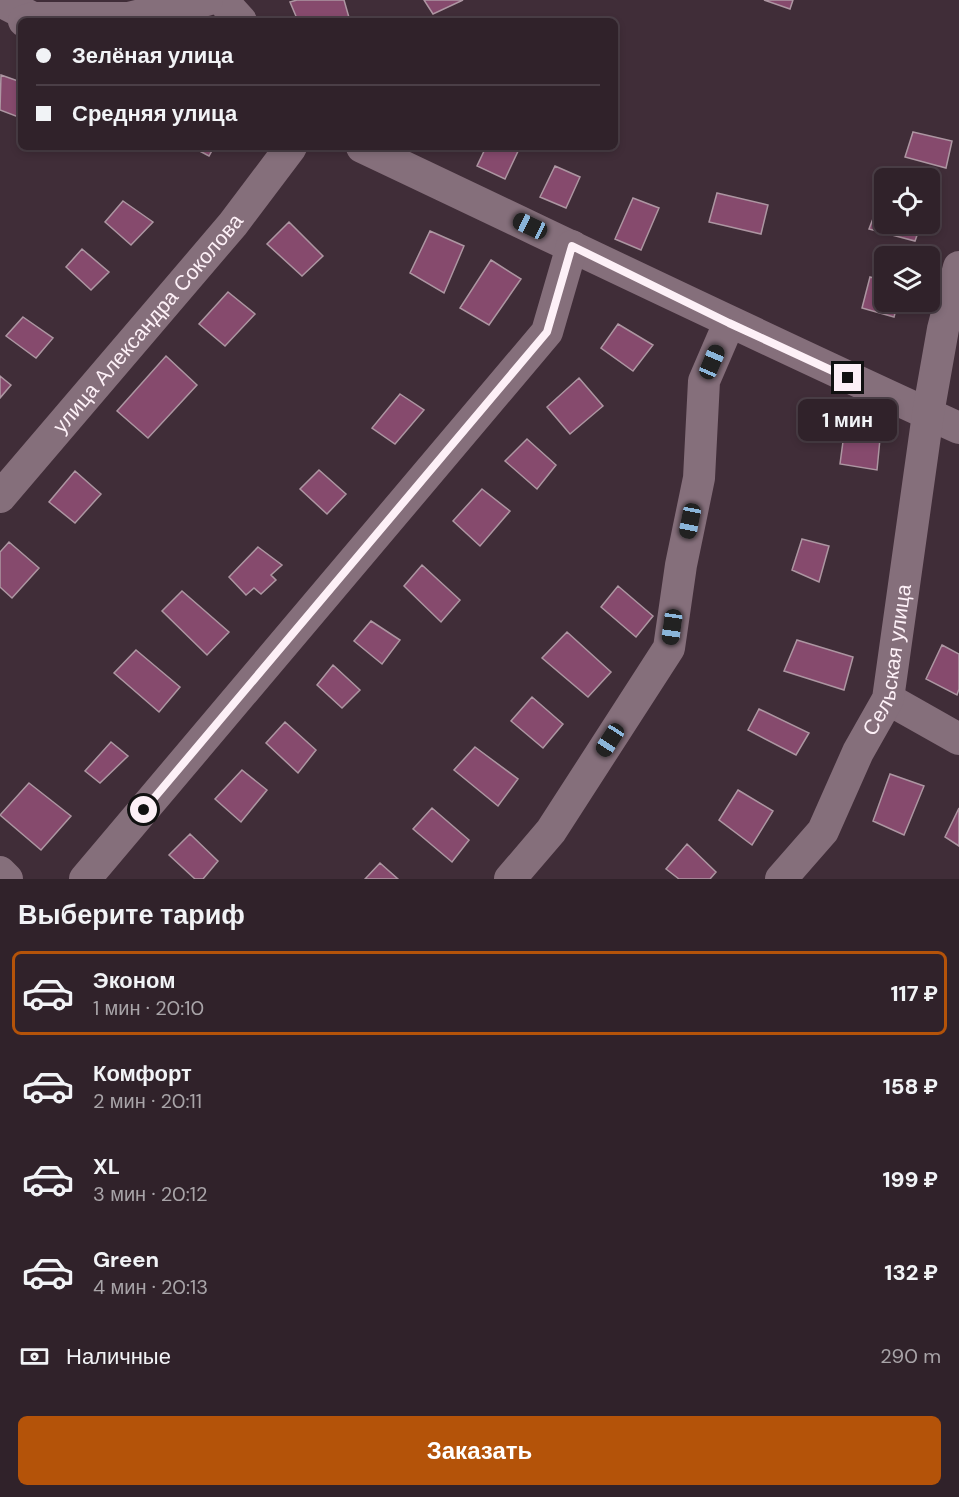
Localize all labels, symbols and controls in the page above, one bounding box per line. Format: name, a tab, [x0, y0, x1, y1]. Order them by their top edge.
text: Зелёная улица	[72, 41, 233, 70]
text: Средняя улица	[72, 99, 237, 128]
map controls	[874, 168, 940, 312]
button: locate	[874, 168, 940, 234]
street label: улица Александра Соколова	[46, 208, 250, 439]
car	[510, 210, 550, 242]
button: layers	[874, 246, 940, 312]
car	[697, 342, 727, 382]
route end	[834, 364, 861, 391]
callout: 1 мин	[798, 399, 898, 441]
text: 1 мин	[822, 407, 873, 433]
car	[678, 502, 702, 540]
street label: Сельская улица	[856, 582, 918, 741]
car	[661, 608, 683, 646]
car	[593, 720, 627, 760]
route start	[130, 796, 157, 823]
text: Выберите тариф	[18, 897, 245, 932]
icon: car	[21, 966, 75, 1020]
text: Эконом	[93, 966, 176, 995]
text: 117 ₽	[890, 979, 938, 1008]
text: 1 мин · 20:10	[93, 995, 204, 1021]
icon: car	[21, 1059, 75, 1113]
text: Комфорт	[93, 1059, 192, 1088]
text: 158 ₽	[883, 1072, 938, 1101]
text: 2 мин · 20:11	[93, 1088, 202, 1114]
icon: car	[21, 1152, 75, 1206]
text: XL	[93, 1152, 120, 1181]
text: 199 ₽	[882, 1165, 938, 1194]
text: 3 мин · 20:12	[93, 1181, 208, 1207]
icon: car	[21, 1245, 75, 1299]
text: Green	[93, 1245, 159, 1274]
text: 132 ₽	[884, 1258, 938, 1287]
text: 4 мин · 20:13	[93, 1274, 208, 1300]
icon: cash	[18, 1340, 51, 1373]
text: Наличные	[66, 1342, 171, 1371]
text: 290 m	[880, 1343, 941, 1369]
button: Заказать	[18, 1416, 941, 1485]

